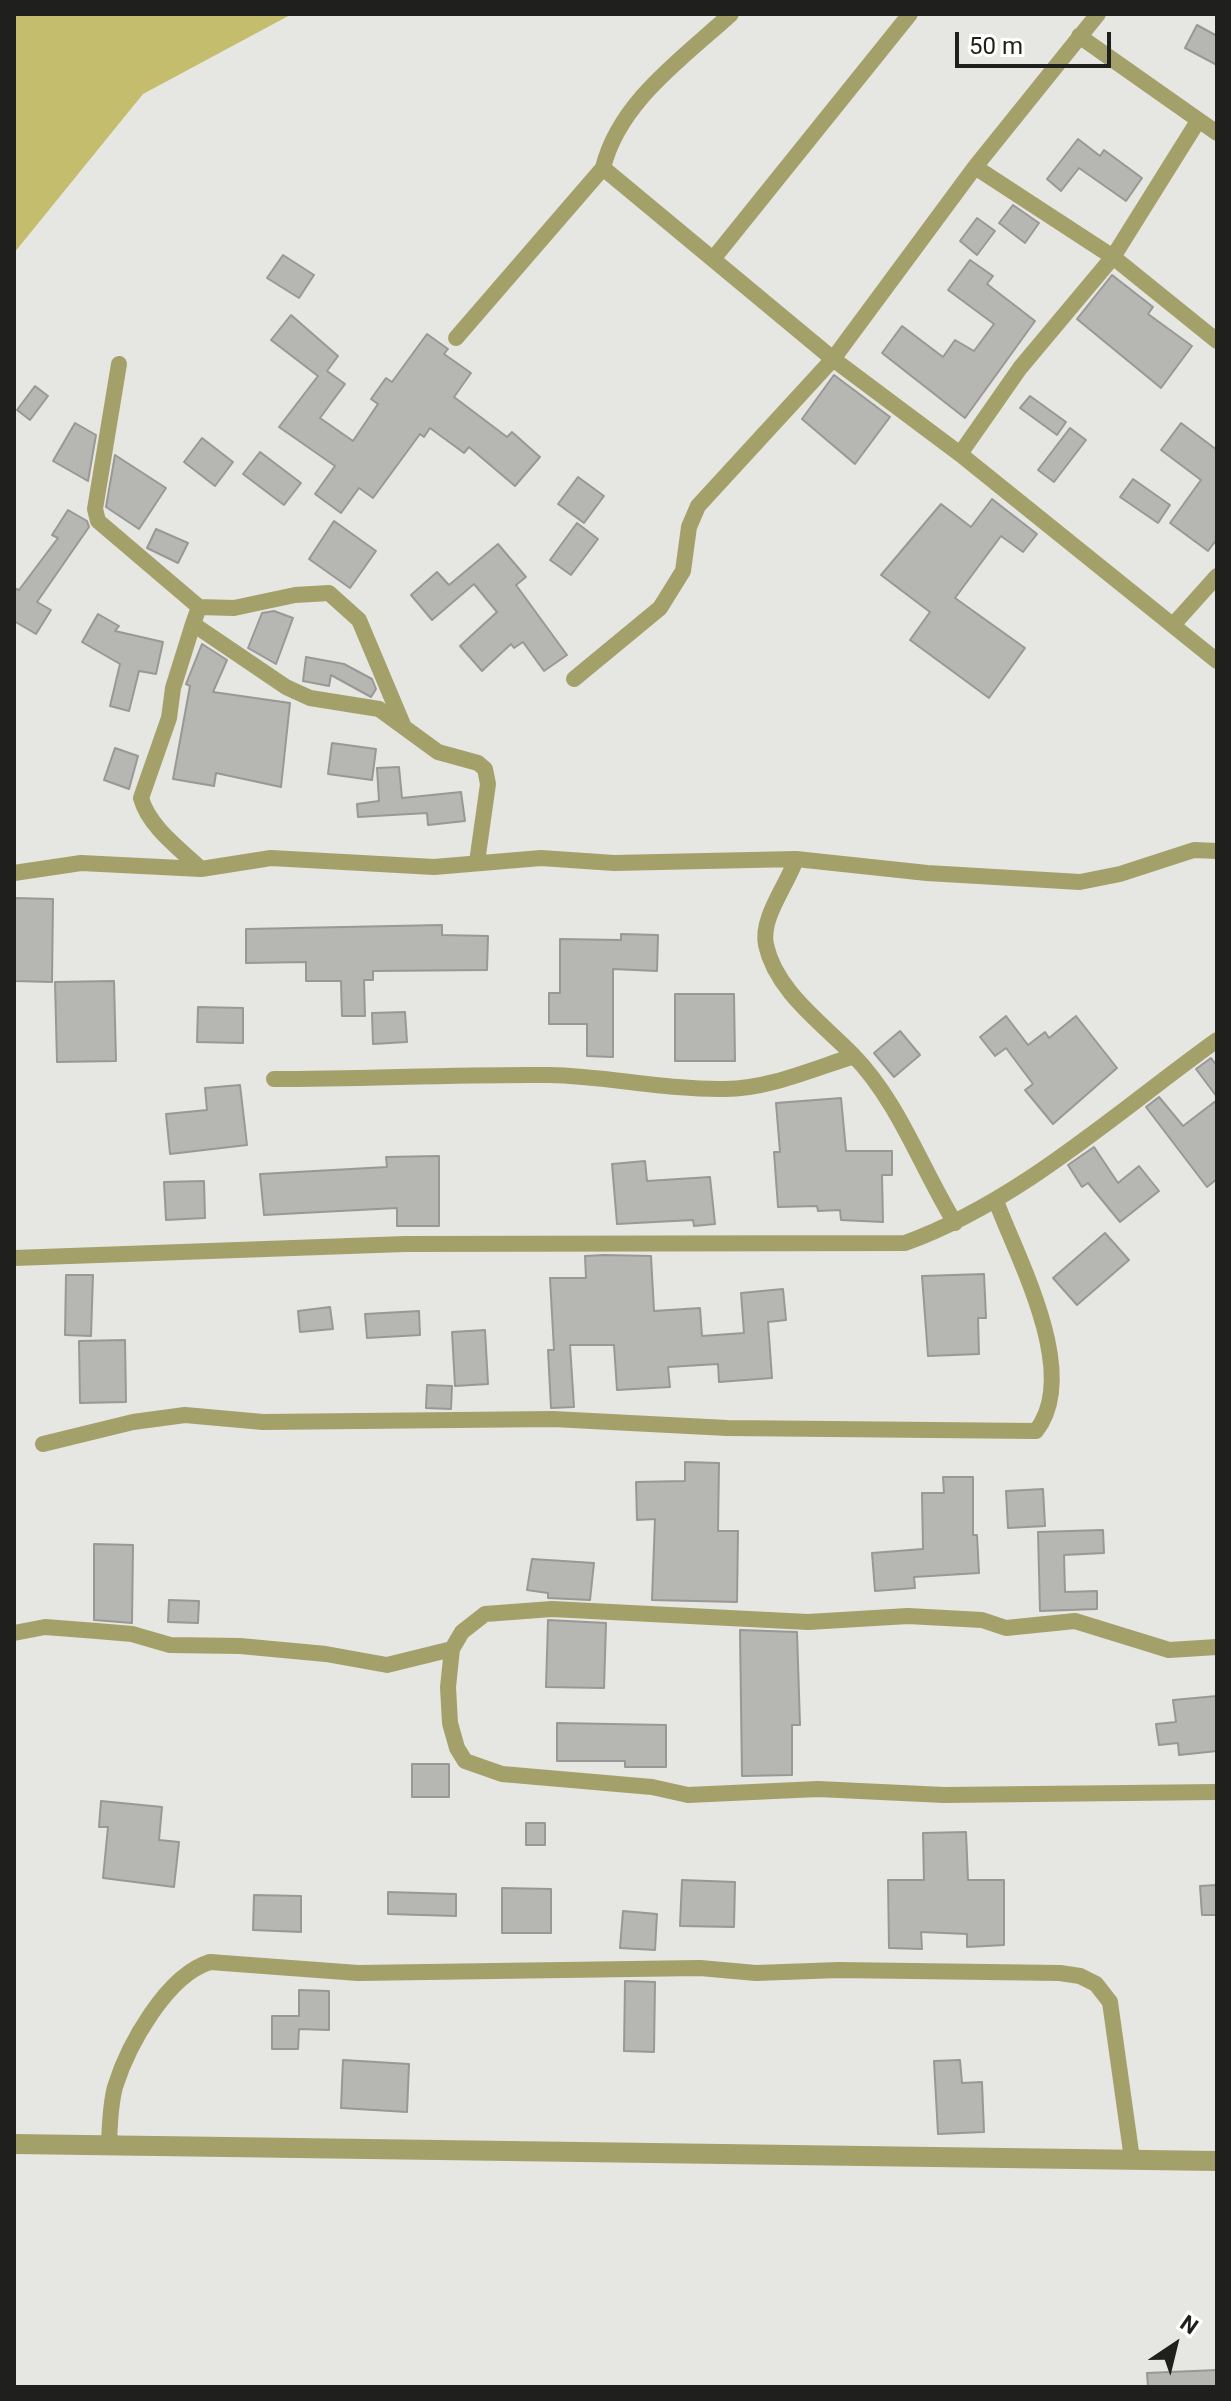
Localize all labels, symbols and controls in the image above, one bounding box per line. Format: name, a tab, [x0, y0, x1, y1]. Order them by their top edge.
scale bar	[959, 16, 1115, 66]
text: 50 m	[969, 32, 1023, 60]
north arrow	[1135, 2305, 1215, 2385]
text: N	[1176, 2310, 1203, 2340]

